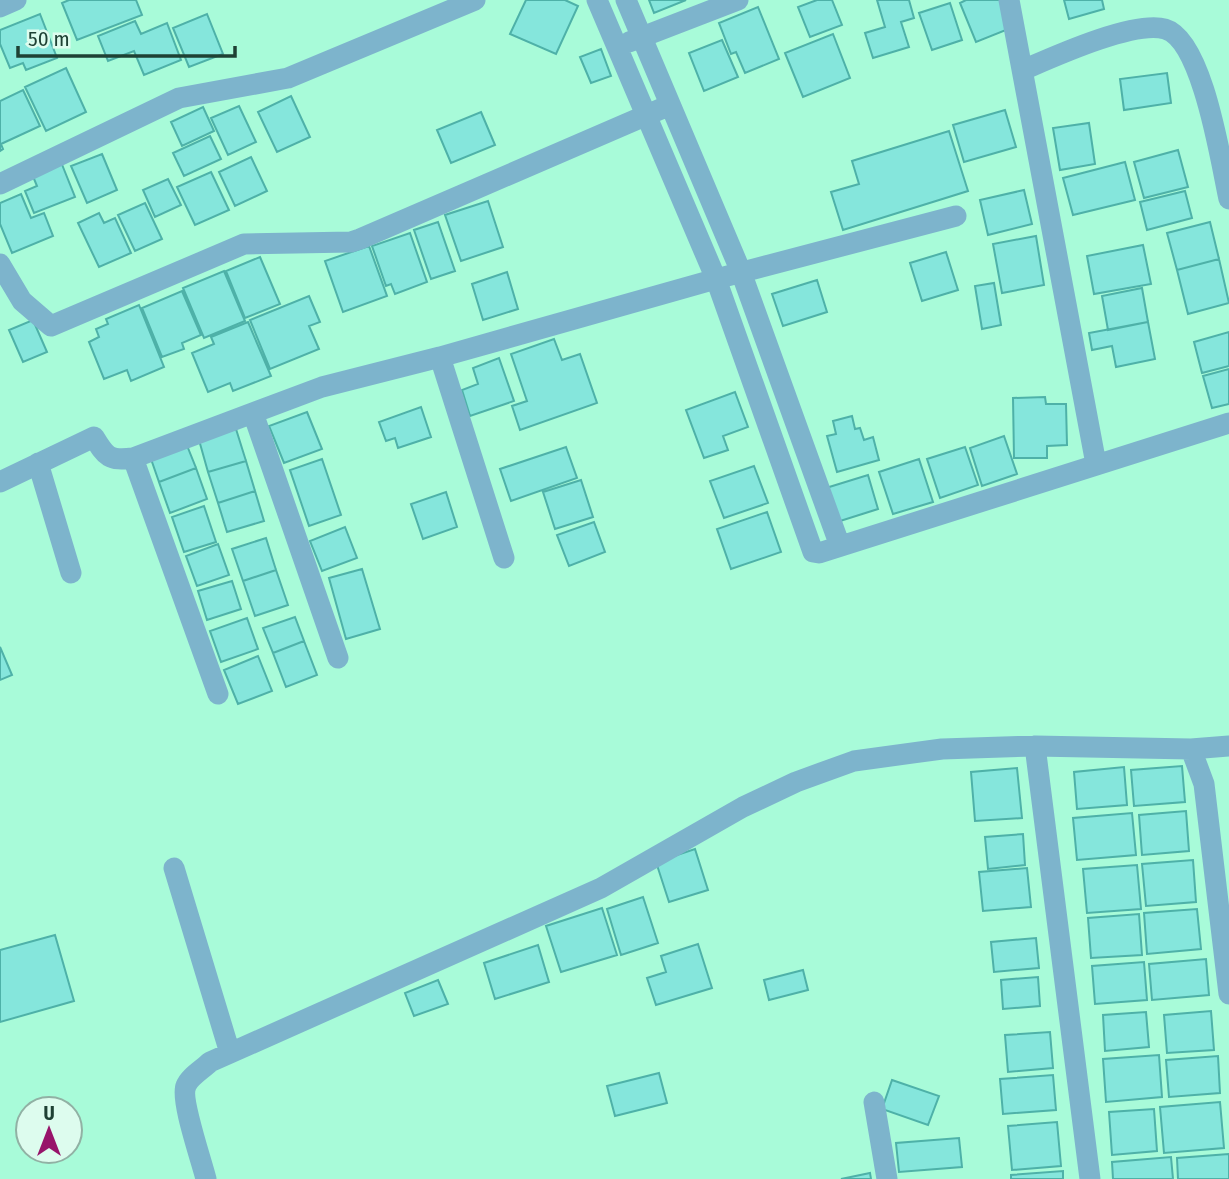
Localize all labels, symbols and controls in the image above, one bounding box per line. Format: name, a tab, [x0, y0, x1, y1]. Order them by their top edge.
scale bar	[18, 14, 234, 58]
text: 50 m	[28, 26, 70, 52]
north arrow	[14, 1095, 84, 1165]
text: U	[43, 1102, 55, 1125]

